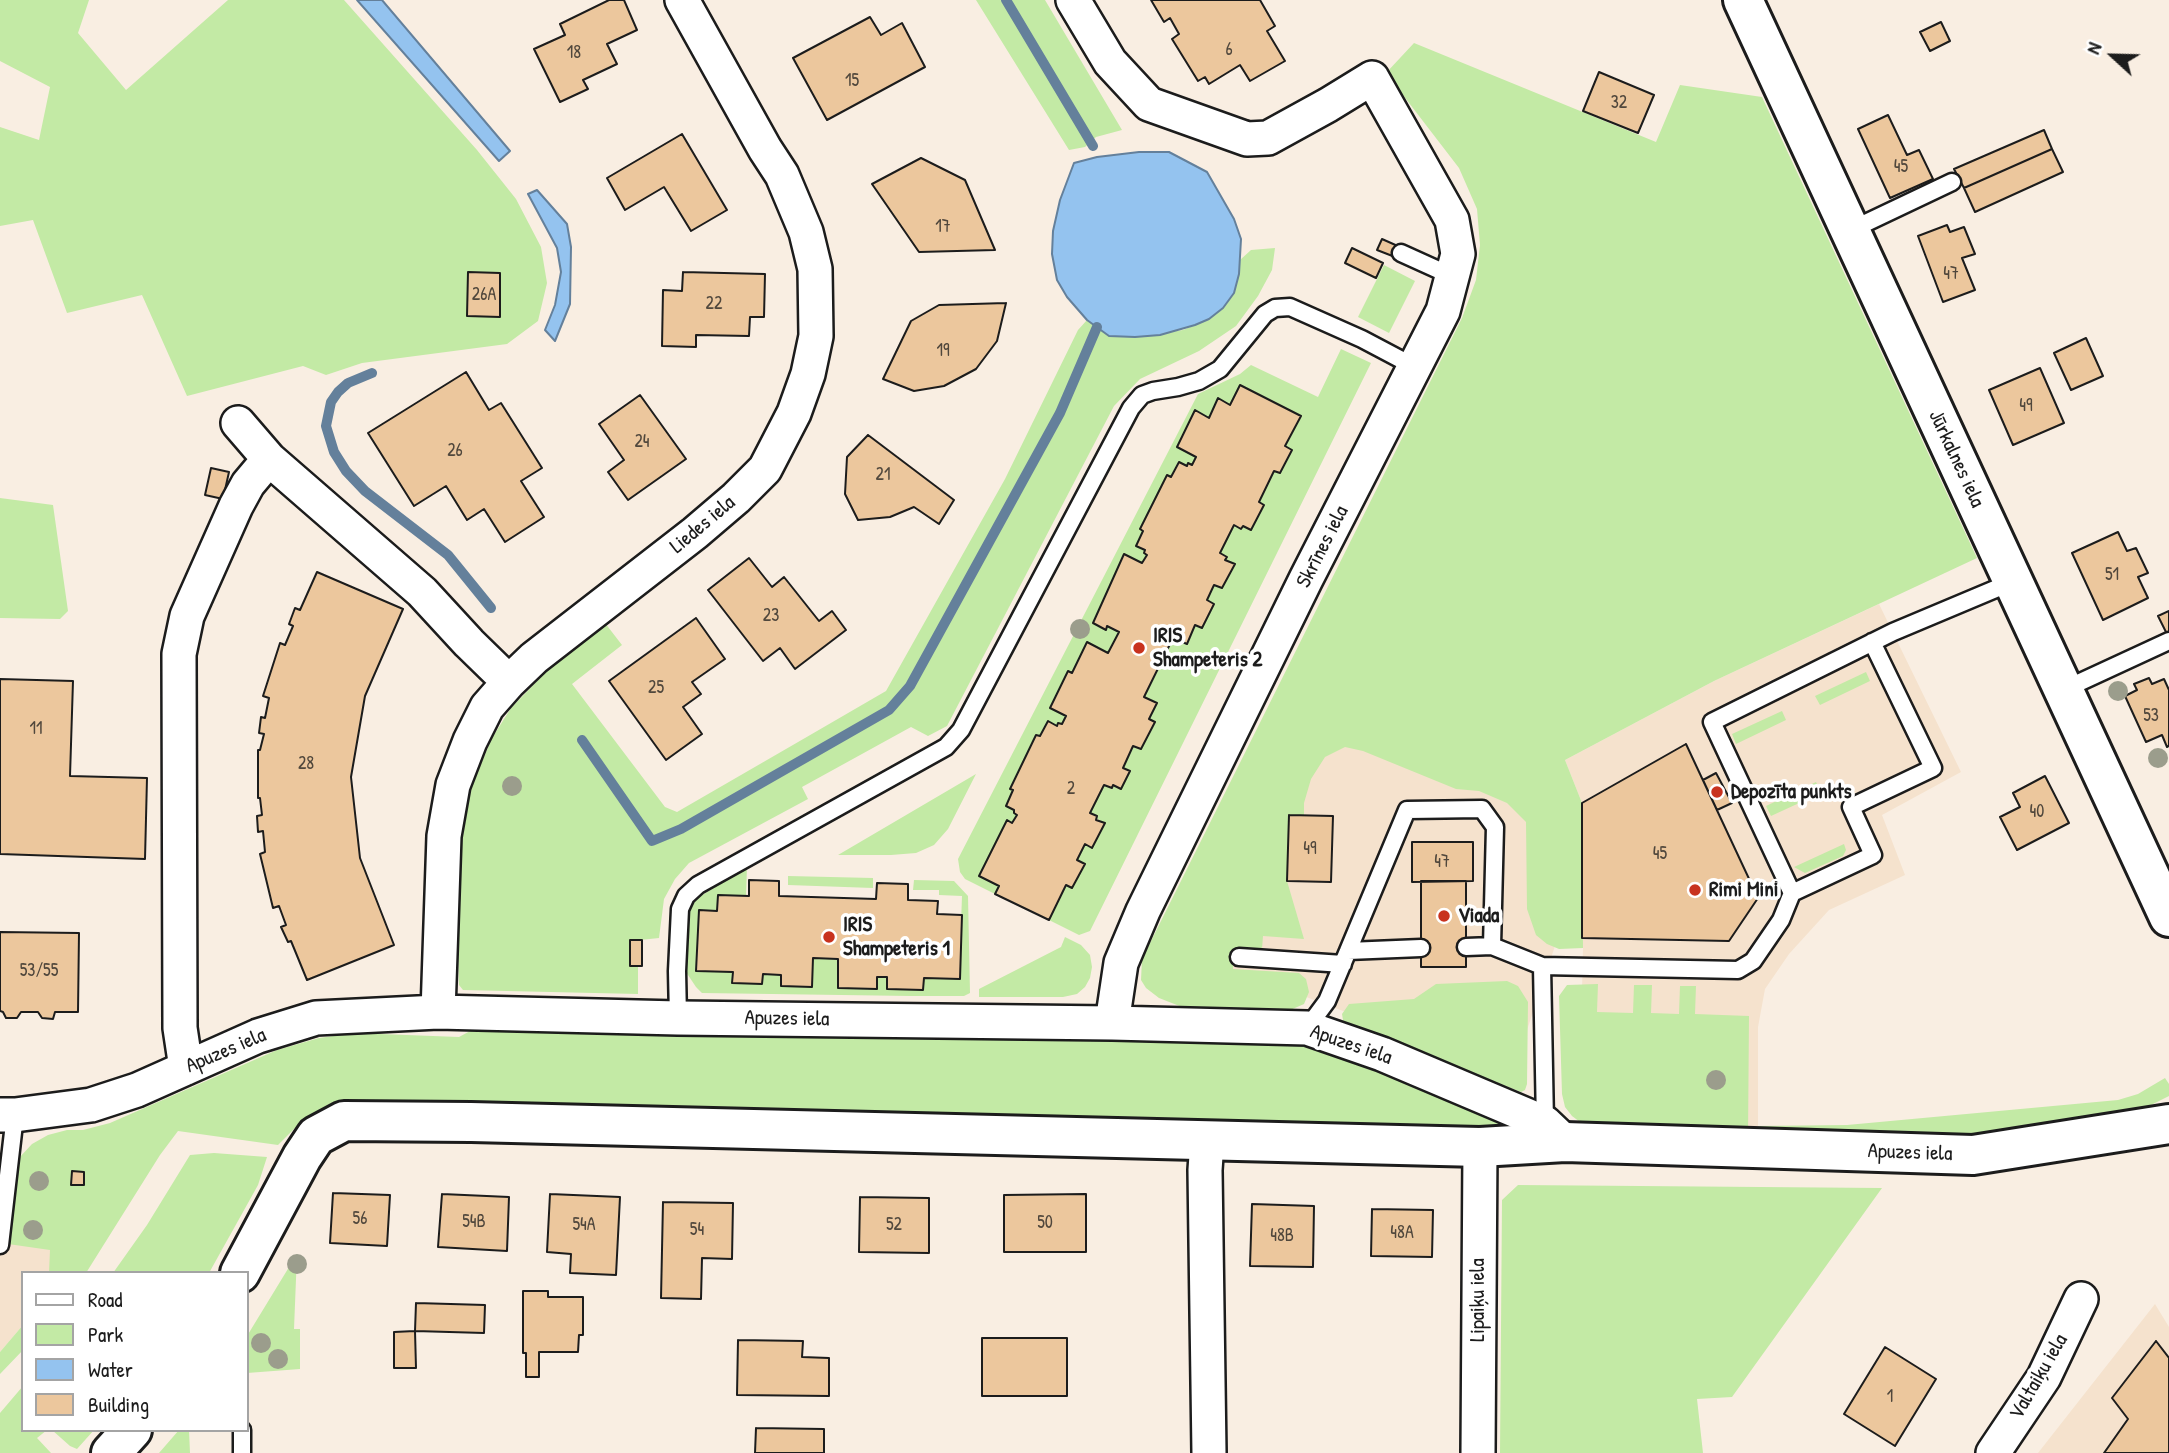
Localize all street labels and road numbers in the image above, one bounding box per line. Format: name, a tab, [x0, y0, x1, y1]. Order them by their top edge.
street label: Jūrkalnes iela	[1923, 406, 1989, 512]
street label: Liedes iela	[665, 491, 741, 559]
street label: Skrīnes iela	[1292, 502, 1354, 592]
street label: Apuzes iela	[744, 1006, 830, 1032]
street label: Apuzes iela	[1307, 1019, 1395, 1071]
street label: Apuzes iela	[182, 1023, 270, 1079]
street label: Apuzes iela	[1867, 1139, 1953, 1167]
street label: Lipaiķu iela	[1465, 1258, 1491, 1342]
street label: Valtaiķu iela	[2004, 1330, 2074, 1424]

